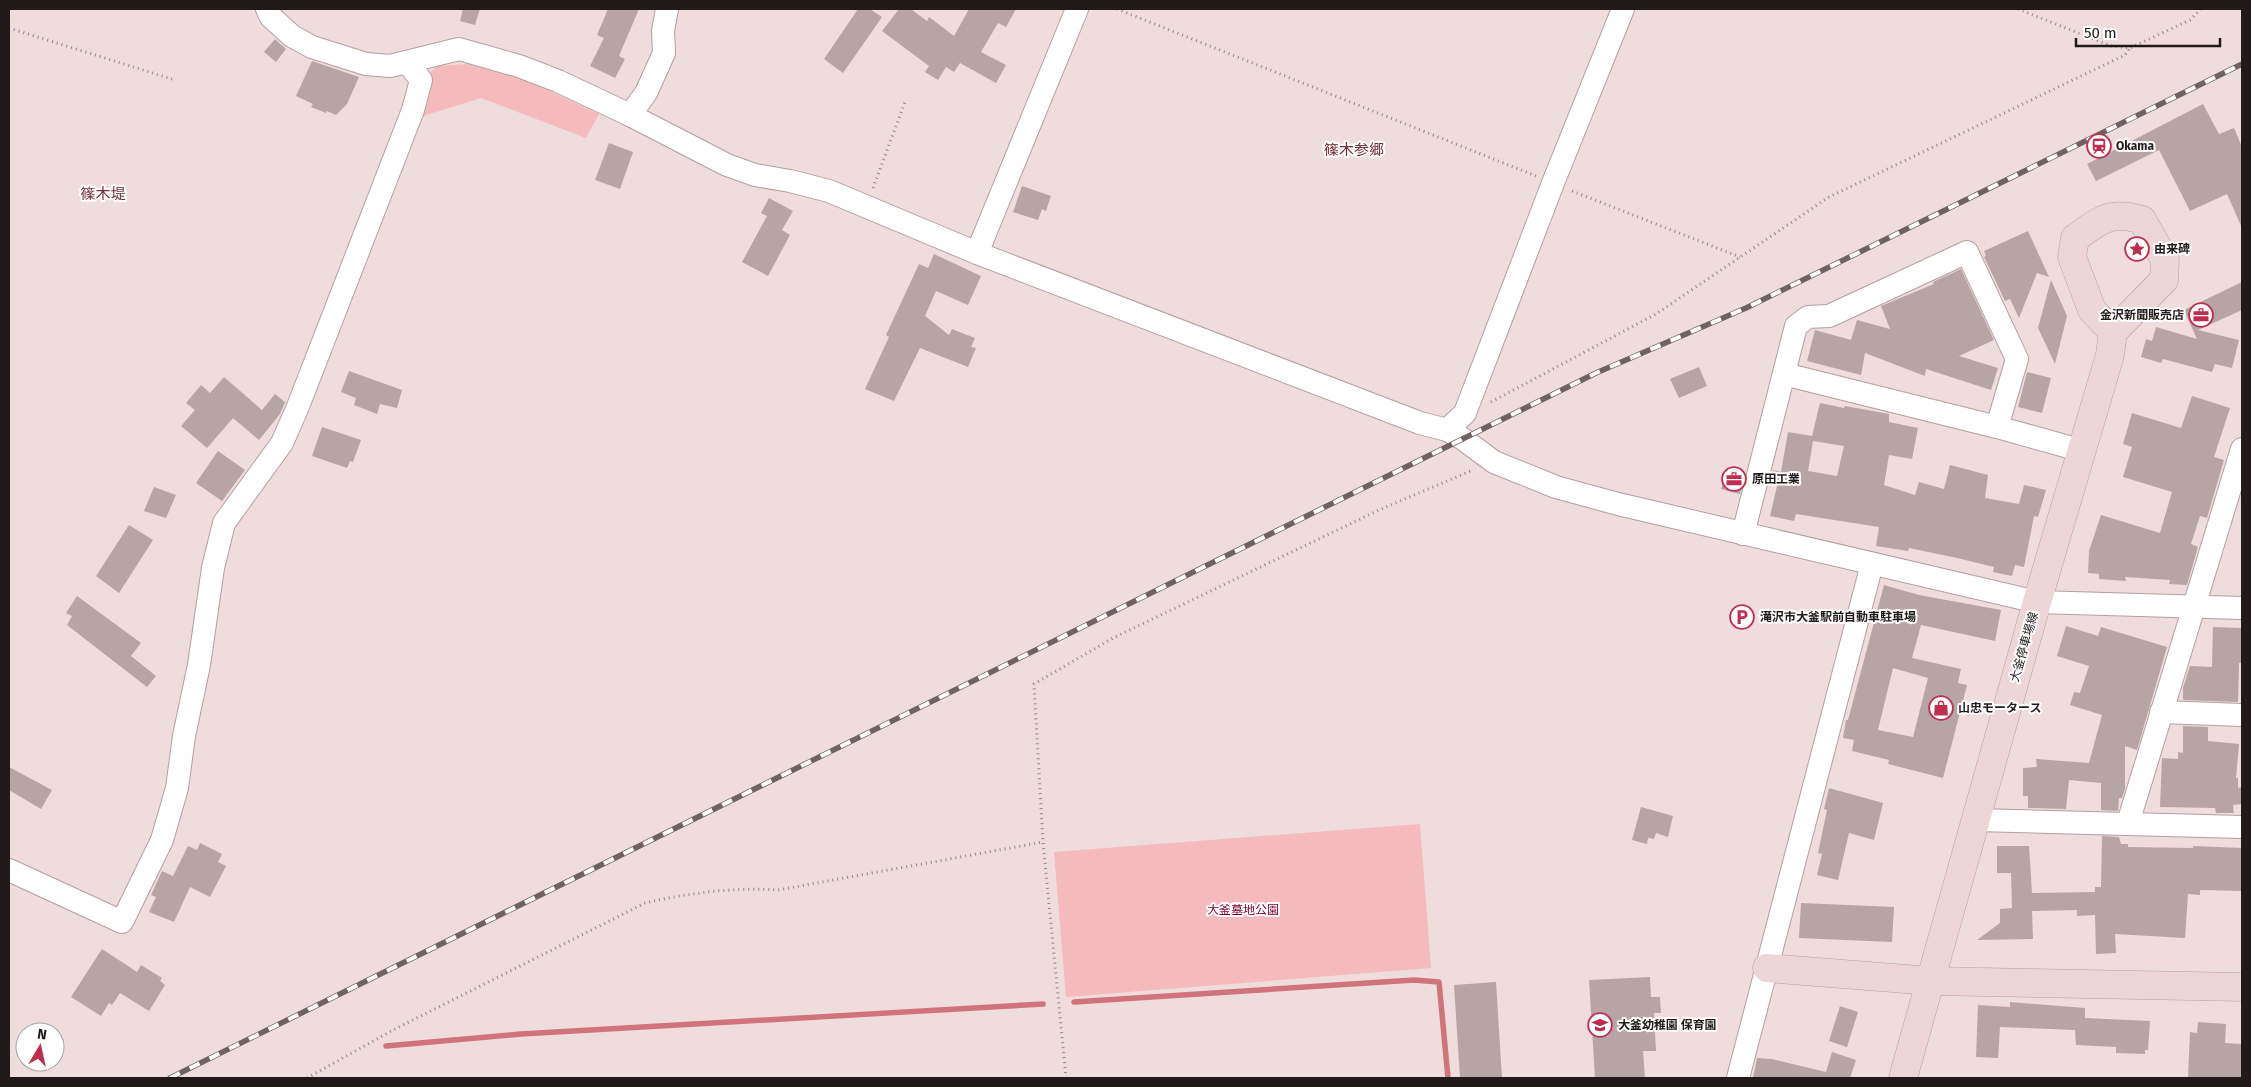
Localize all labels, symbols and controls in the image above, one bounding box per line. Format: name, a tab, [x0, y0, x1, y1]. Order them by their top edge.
scale bar	[2076, 15, 2220, 47]
text: 50 m	[2084, 24, 2117, 42]
station icon: Okama	[2086, 133, 2112, 159]
place label: Okama	[2116, 139, 2154, 153]
district label: 篠木参郷	[1324, 141, 1384, 159]
district label: 篠木堤	[80, 185, 126, 203]
place icon: 由来碑	[2124, 236, 2150, 262]
place label: 由来碑	[2154, 242, 2190, 256]
office icon: 金沢新聞販売店	[2188, 302, 2214, 328]
place label: 金沢新聞販売店	[2100, 308, 2184, 322]
office icon: 原田工業	[1721, 466, 1747, 492]
place label: 原田工業	[1752, 472, 1800, 486]
parking icon: 滝沢市大釜駅前自動車駐車場	[1729, 604, 1755, 630]
place label: 滝沢市大釜駅前自動車駐車場	[1760, 610, 1916, 624]
street label: 大釜停車場線	[2007, 610, 2041, 684]
shop icon: 山忠モータース	[1928, 695, 1954, 721]
place label: 山忠モータース	[1958, 701, 2041, 715]
park label: 大釜墓地公園	[1207, 903, 1279, 917]
school or university icon: 大釜幼稚園 保育園	[1587, 1012, 1613, 1038]
place label: 大釜幼稚園 保育園	[1618, 1018, 1717, 1032]
north arrow	[15, 1022, 65, 1072]
text: N	[36, 1026, 48, 1044]

